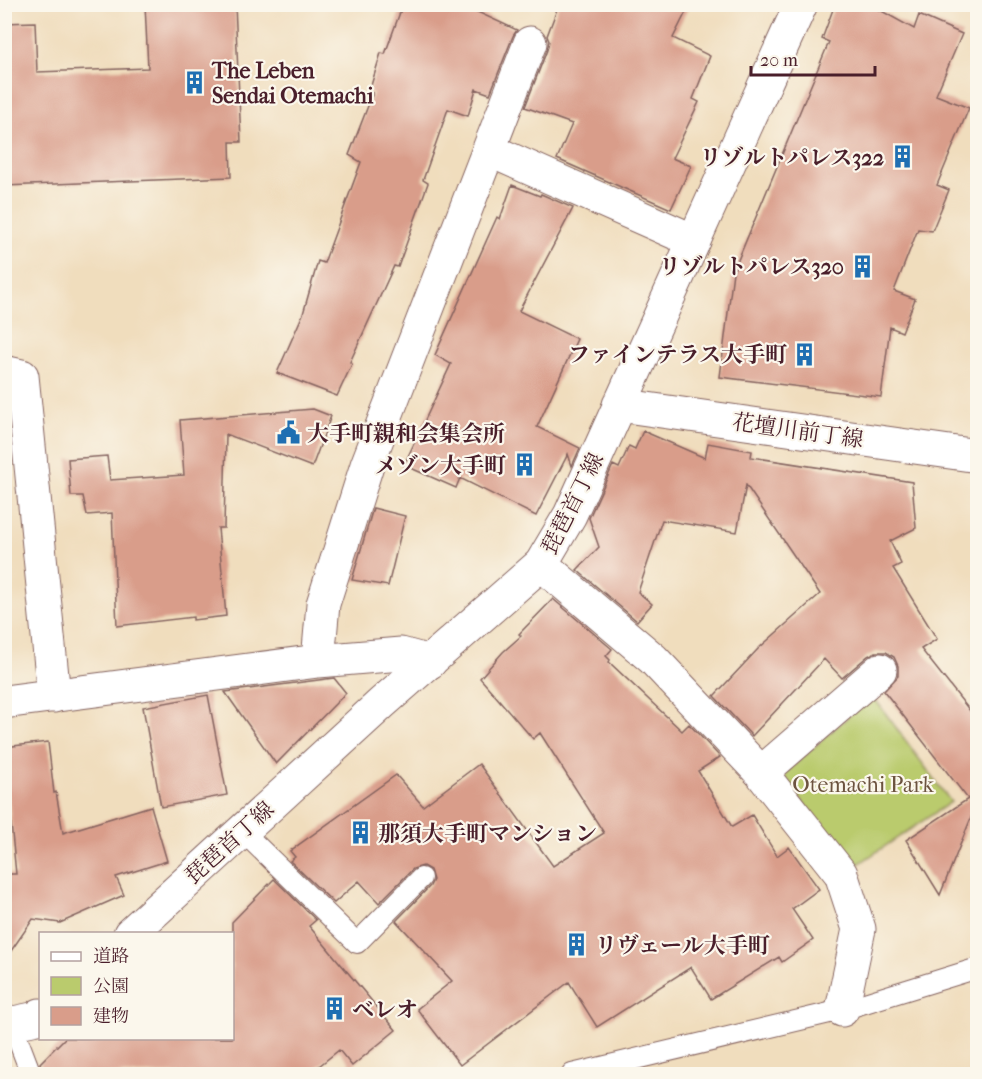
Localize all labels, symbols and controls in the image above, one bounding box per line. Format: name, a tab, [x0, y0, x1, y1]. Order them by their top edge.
scale bar	[751, 39, 876, 77]
text: 20 m	[760, 50, 798, 71]
place label: The Leben Sendai Otemachi	[211, 58, 374, 109]
building icon: The Leben Sendai Otemachi	[181, 70, 207, 96]
building icon: リゾルトパレス322	[889, 144, 915, 170]
place label: リゾルトパレス322	[699, 145, 884, 171]
building icon: リゾルトパレス320	[849, 253, 875, 279]
place label: リゾルトパレス320	[659, 254, 844, 280]
building icon: ファインテラス大手町	[792, 341, 818, 367]
place label: ファインテラス大手町	[568, 342, 787, 368]
street label: 花壇川前丁線	[731, 409, 865, 453]
public building icon: 大手町親和会集会所	[276, 420, 302, 446]
place label: 大手町親和会集会所	[307, 421, 505, 447]
street label: 琵琶首丁線	[536, 449, 609, 558]
building icon: メゾン大手町	[511, 452, 537, 478]
place label: メゾン大手町	[375, 453, 506, 479]
park label: Otemachi Park	[792, 772, 934, 798]
street label: 琵琶首丁線	[180, 796, 279, 889]
building icon: 那須大手町マンション	[347, 820, 373, 846]
place label: 那須大手町マンション	[378, 821, 597, 847]
legend	[39, 932, 234, 1040]
building icon: リヴェール大手町	[564, 932, 590, 958]
place label: リヴェール大手町	[595, 933, 770, 959]
text: 道路	[93, 946, 129, 967]
text: 公園	[93, 976, 129, 997]
building icon: ベレオ	[321, 996, 347, 1022]
place label: ベレオ	[352, 997, 418, 1023]
text: 建物	[93, 1006, 129, 1027]

